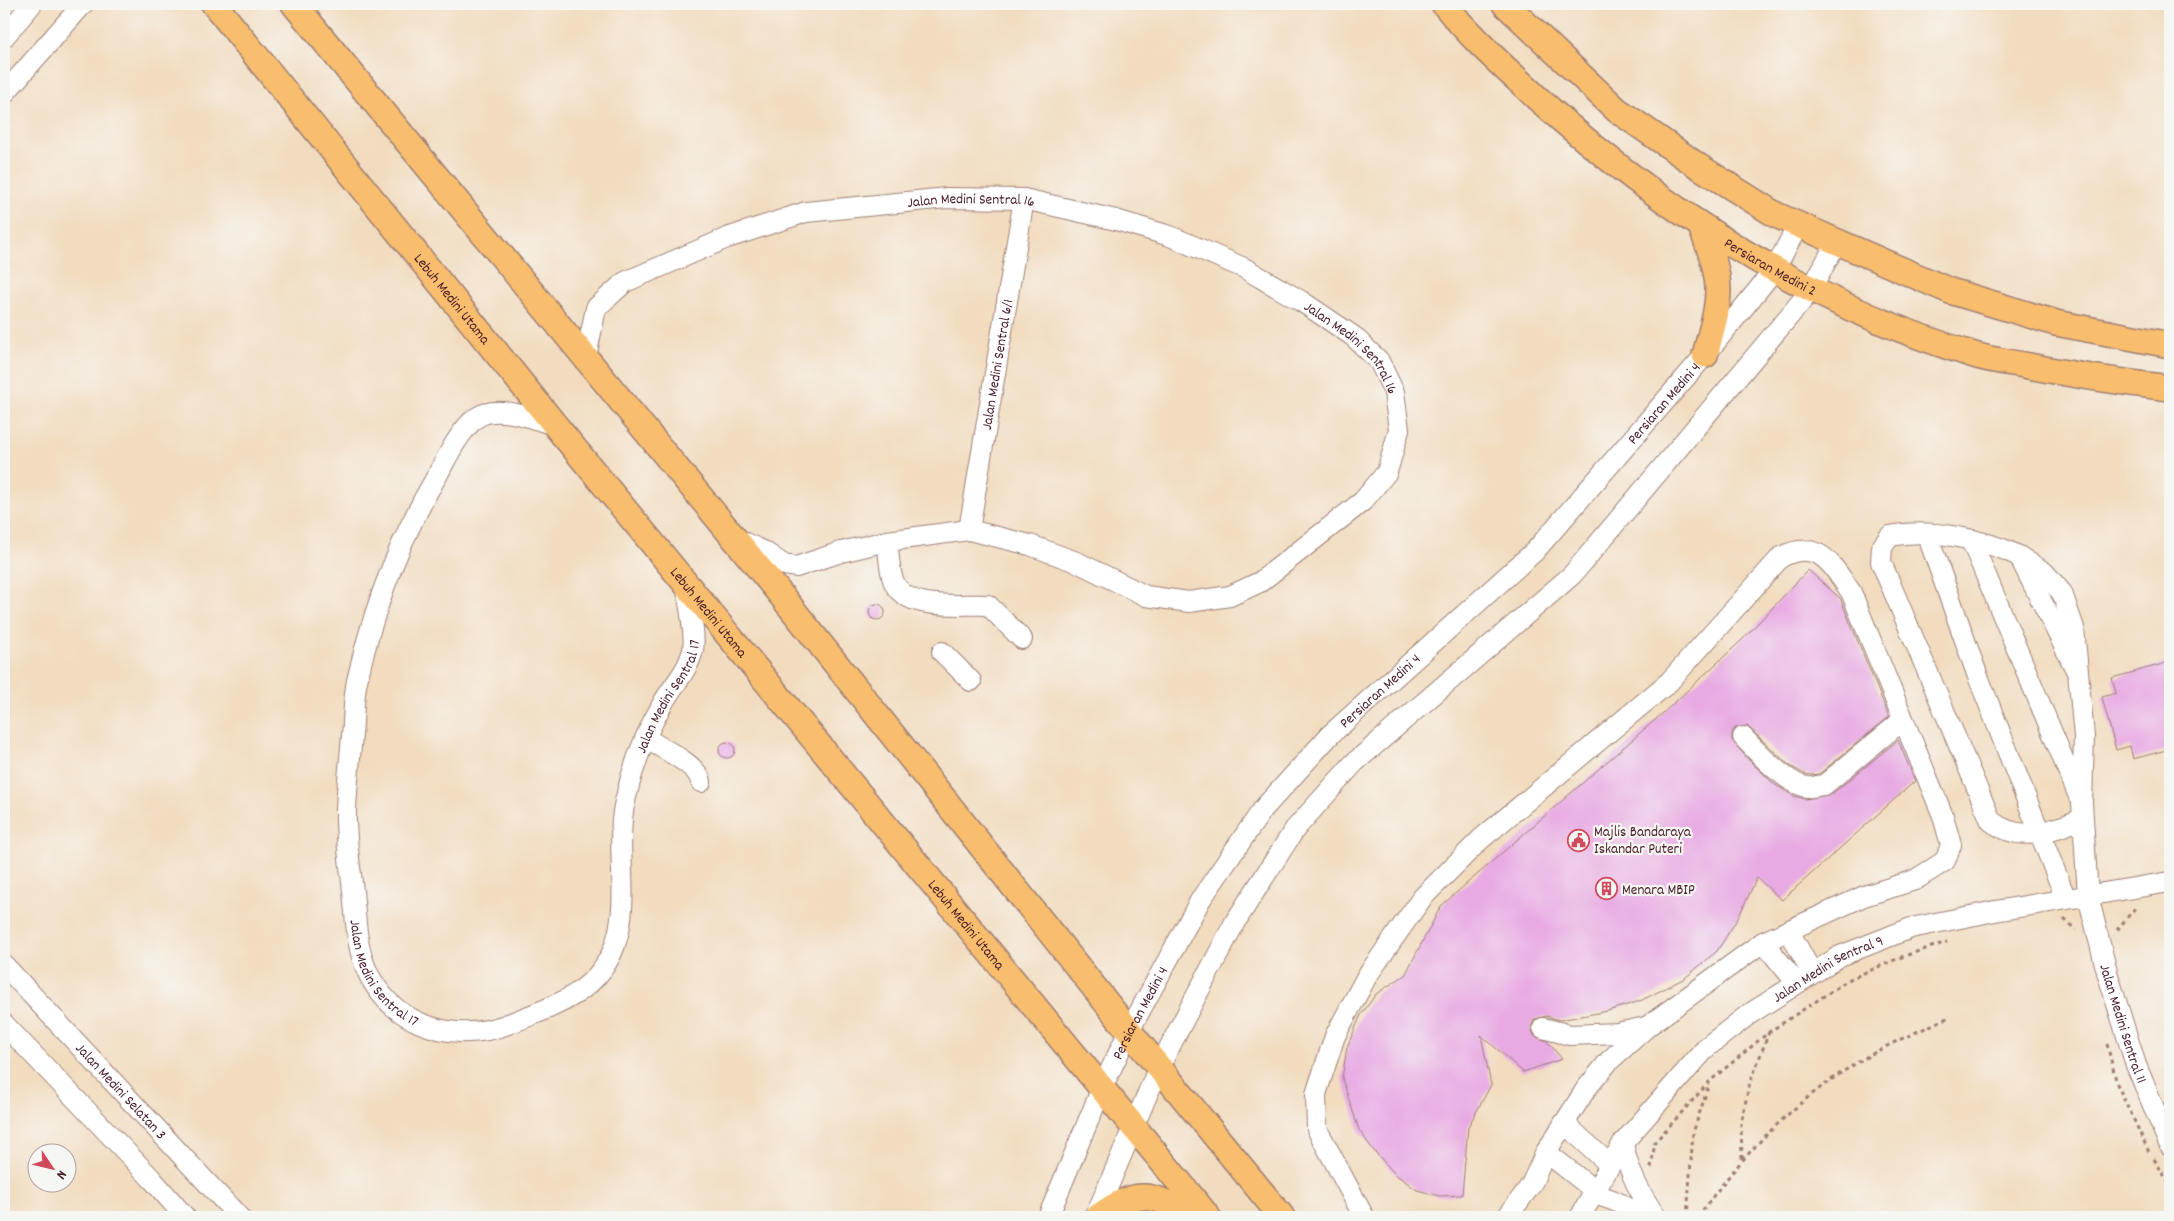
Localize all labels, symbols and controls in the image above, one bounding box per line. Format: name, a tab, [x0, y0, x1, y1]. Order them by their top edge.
street label: Jalan Medini Sentral 16	[906, 189, 1037, 215]
street label: Persiaran Medini 2	[1719, 233, 1820, 303]
street label: Lebuh Medini Utama	[407, 250, 495, 351]
street label: Jalan Medini Sentral 16	[1299, 297, 1402, 398]
street label: Jalan Medini Sentral 6/1	[977, 298, 1020, 432]
street label: Persiaran Medini 4	[1623, 358, 1707, 450]
street label: Lebuh Medini Utama	[664, 563, 752, 664]
street label: Jalan Medini Sentral 17	[631, 639, 707, 757]
street label: Persiaran Medini 4	[1335, 650, 1426, 734]
place label: Majlis Bandaraya Iskandar Puteri	[1594, 822, 1692, 861]
public building icon: Majlis Bandaraya Iskandar Puteri	[1566, 828, 1590, 852]
street label: Lebuh Medini Utama	[921, 876, 1010, 976]
building icon: Menara MBIP	[1594, 877, 1618, 901]
place label: Menara MBIP	[1622, 880, 1695, 902]
street label: Jalan Medini Sentral 17	[343, 919, 422, 1034]
street label: Jalan Medini Sentral 9	[1769, 931, 1887, 1009]
street label: Jalan Medini Sentral 11	[2092, 962, 2151, 1087]
street label: Persiaran Medini 4	[1108, 963, 1175, 1064]
street label: Jalan Medini Selatan 3	[69, 1039, 171, 1145]
north arrow	[28, 1144, 78, 1194]
text: N	[51, 1166, 71, 1183]

